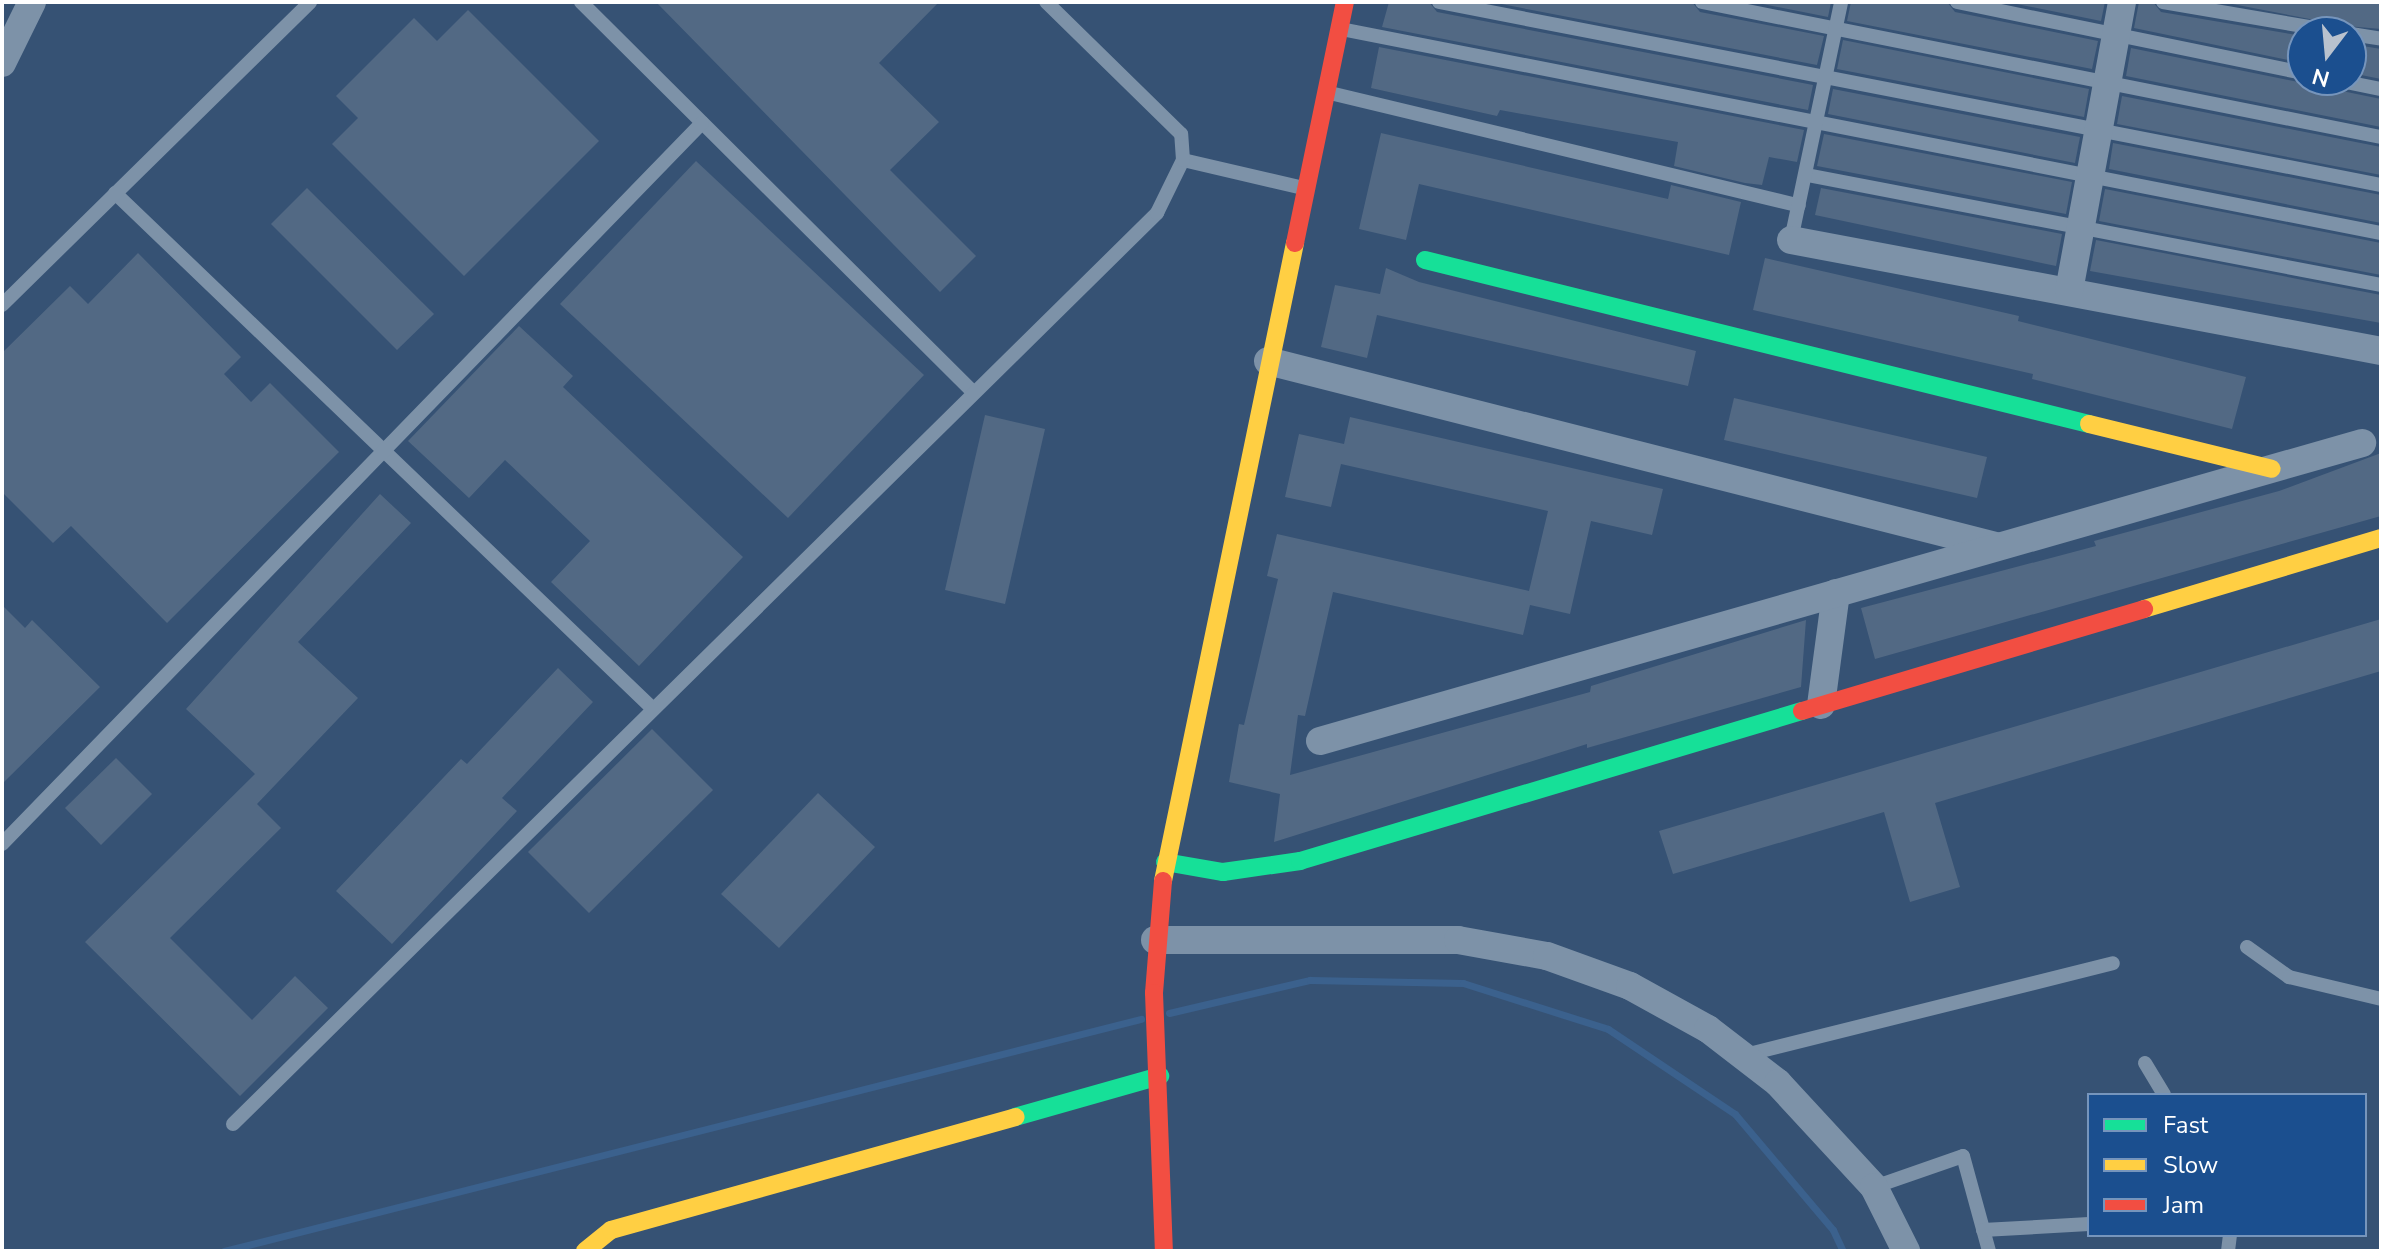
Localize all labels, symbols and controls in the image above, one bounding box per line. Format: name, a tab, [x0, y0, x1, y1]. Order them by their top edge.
north arrow	[2287, 16, 2367, 96]
text: N	[2309, 60, 2333, 94]
legend	[2087, 1093, 2367, 1237]
text: Fast	[2163, 1109, 2208, 1141]
text: Slow	[2163, 1149, 2218, 1181]
text: Jam	[2163, 1189, 2204, 1221]

